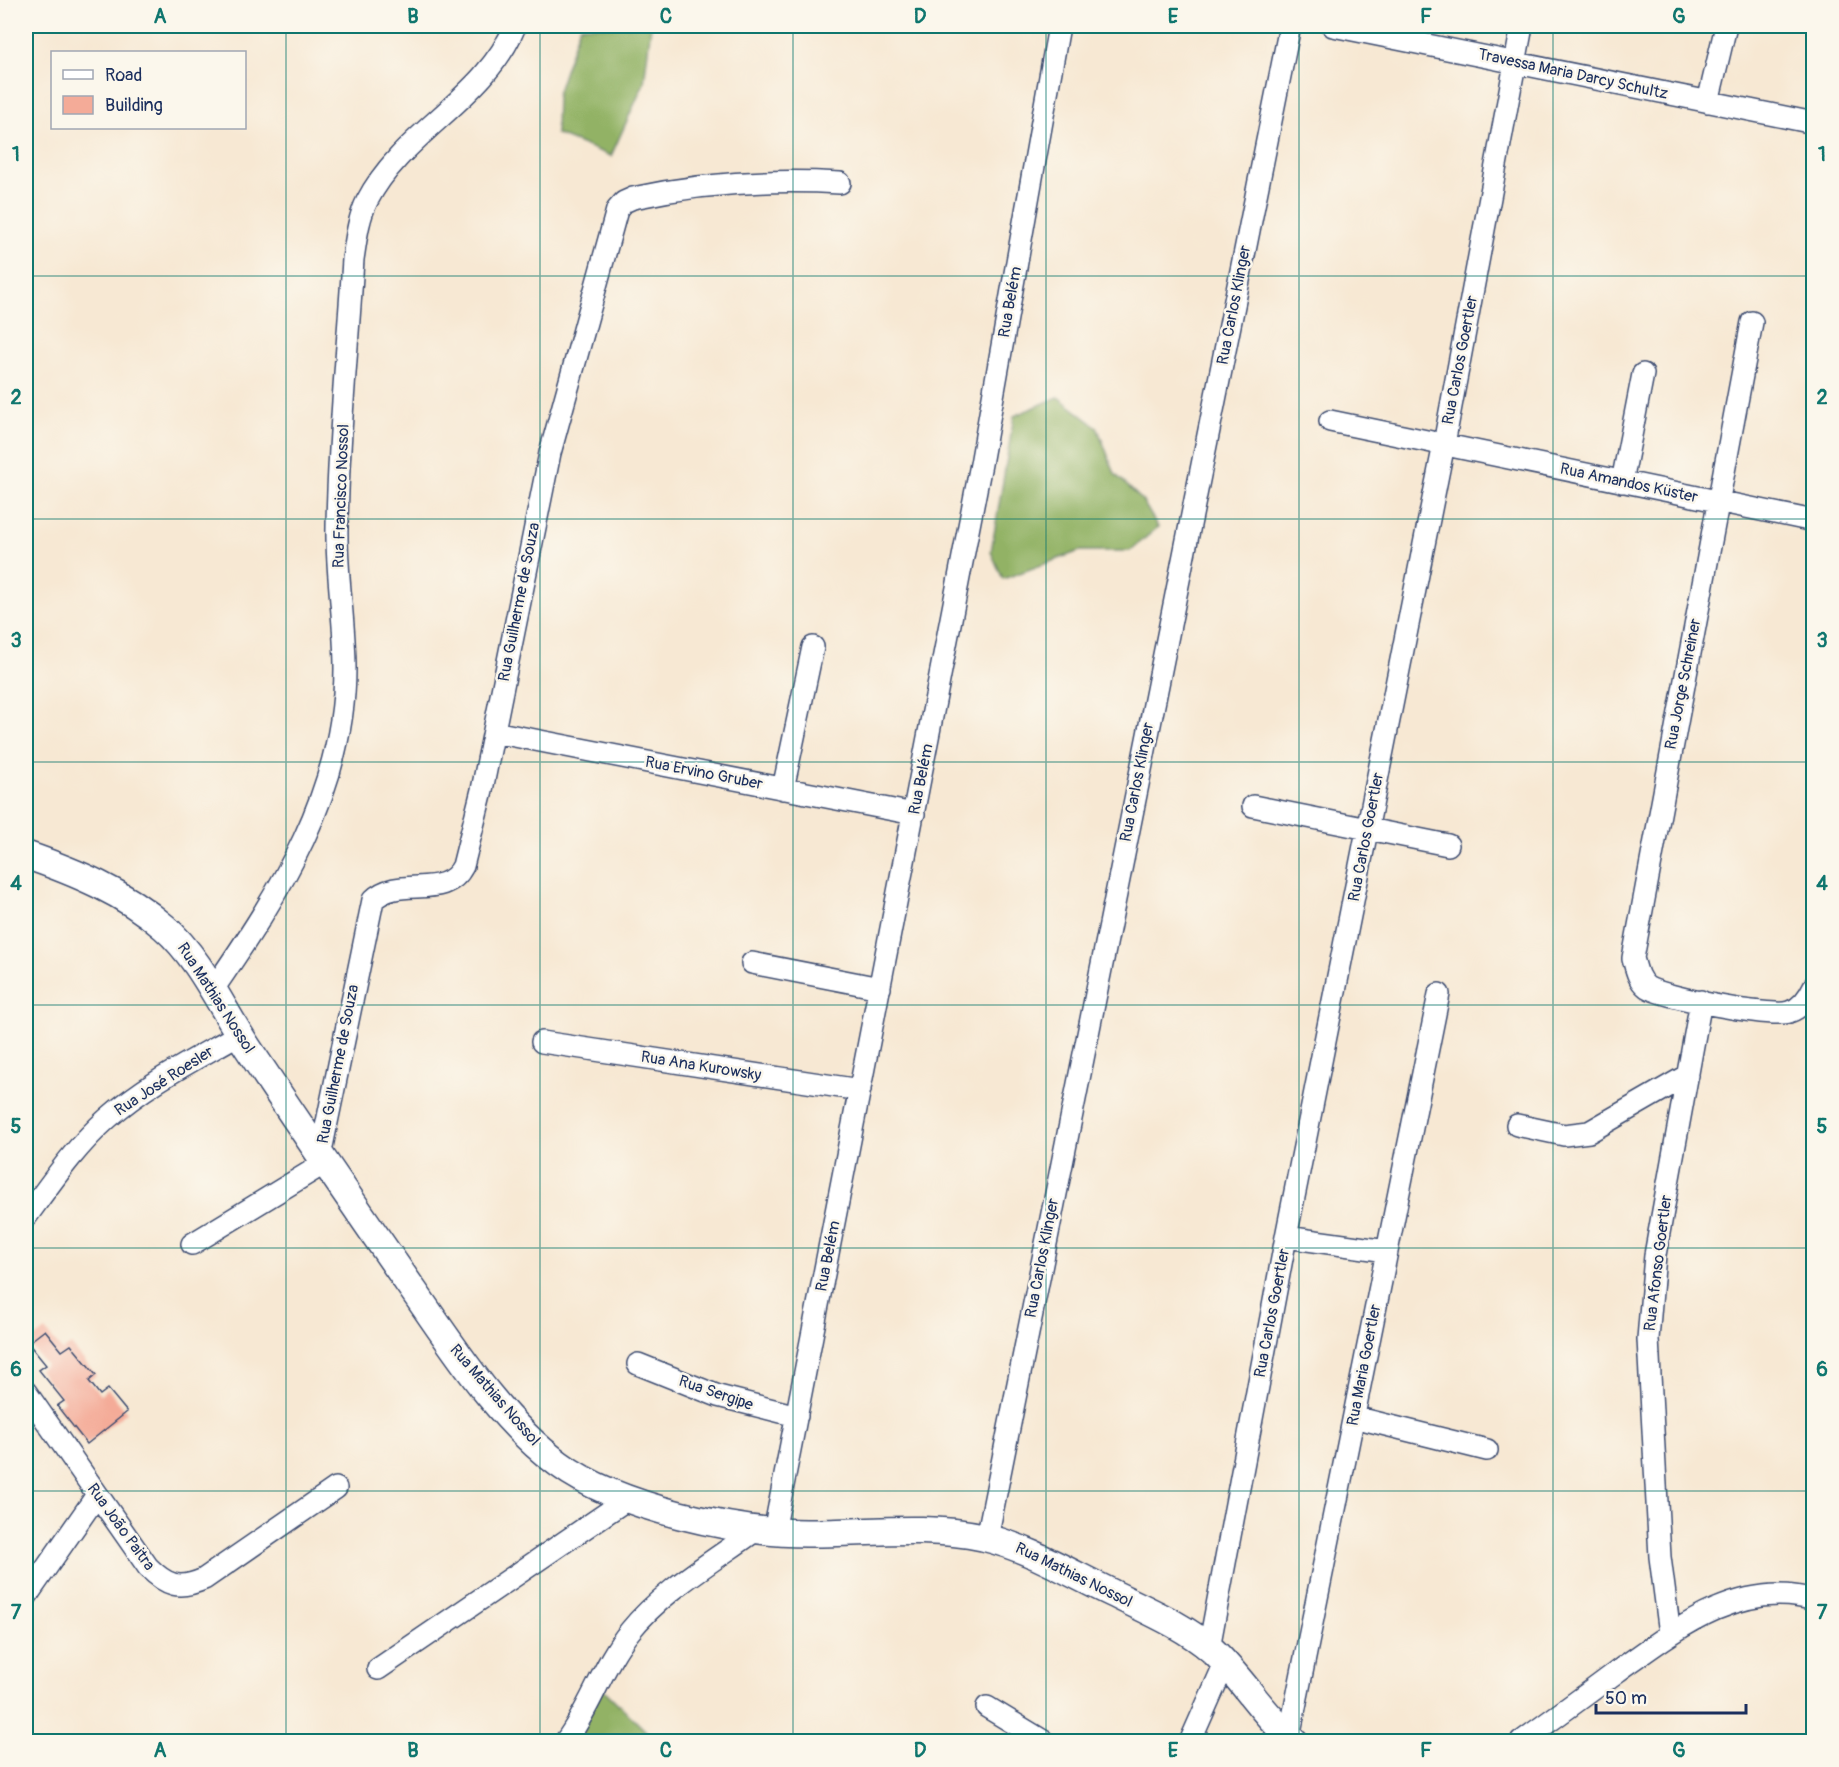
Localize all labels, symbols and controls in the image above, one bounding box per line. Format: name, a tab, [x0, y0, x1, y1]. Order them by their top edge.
text: A	[154, 4, 167, 29]
text: B	[407, 4, 419, 29]
text: C	[660, 4, 672, 29]
text: D	[914, 4, 927, 29]
text: E	[1168, 4, 1179, 29]
text: F	[1420, 4, 1432, 29]
text: G	[1672, 4, 1686, 29]
street label: Travessa Maria Darcy Schultz	[1476, 44, 1670, 104]
legend	[51, 51, 246, 129]
text: Road	[105, 64, 142, 87]
text: Building	[105, 94, 163, 117]
text: 1	[12, 142, 20, 167]
text: 1	[1818, 142, 1826, 167]
street label: Rua Carlos Klinger	[1213, 243, 1255, 366]
street label: Rua Belém	[994, 265, 1026, 339]
street label: Rua Carlos Goertler	[1438, 294, 1482, 426]
text: 2	[10, 385, 22, 410]
text: 2	[1816, 385, 1828, 410]
street label: Rua Francisco Nossol	[328, 424, 354, 568]
street label: Rua Amandos Küster	[1558, 459, 1700, 507]
street label: Rua Guilherme de Souza	[494, 521, 544, 683]
street label: Rua Jorge Schreiner	[1660, 616, 1706, 751]
text: 3	[10, 628, 22, 653]
text: 3	[1816, 628, 1828, 653]
street label: Rua Carlos Klinger	[1116, 720, 1158, 843]
street label: Rua Belém	[904, 742, 938, 816]
street label: Rua Ervino Gruber	[643, 752, 765, 794]
street label: Rua Carlos Goertler	[1344, 771, 1388, 903]
text: 4	[10, 871, 22, 896]
text: 4	[1816, 871, 1828, 896]
street label: Rua Mathias Nossol	[173, 939, 259, 1057]
street label: Rua Guilherme de Souza	[313, 983, 363, 1145]
street label: Rua José Roesler	[111, 1041, 217, 1120]
street label: Rua Ana Kurowsky	[639, 1047, 763, 1085]
text: 5	[11, 1114, 22, 1139]
text: 5	[1817, 1114, 1828, 1139]
street label: Rua Afonso Goertler	[1640, 1193, 1676, 1332]
street label: Rua Carlos Klinger	[1021, 1196, 1063, 1319]
street label: Rua Belém	[811, 1219, 845, 1293]
street label: Rua Carlos Goertler	[1250, 1247, 1294, 1379]
street label: Rua Maria Goertler	[1342, 1302, 1386, 1427]
street label: Rua Mathias Nossol	[446, 1340, 544, 1450]
text: 6	[10, 1357, 22, 1382]
text: 6	[1816, 1357, 1828, 1382]
street label: Rua Sergipe	[676, 1371, 756, 1415]
street label: Rua João Paitra	[83, 1480, 159, 1574]
street label: Rua Mathias Nossol	[1012, 1538, 1136, 1612]
text: 7	[11, 1600, 22, 1625]
text: 7	[1817, 1600, 1828, 1625]
scale bar	[1596, 1677, 1746, 1715]
text: 50 m	[1605, 1687, 1647, 1710]
text: A	[154, 1738, 167, 1763]
text: B	[407, 1738, 419, 1763]
text: C	[660, 1738, 672, 1763]
text: D	[914, 1738, 927, 1763]
text: E	[1168, 1738, 1179, 1763]
text: F	[1420, 1738, 1432, 1763]
text: G	[1672, 1738, 1686, 1763]

